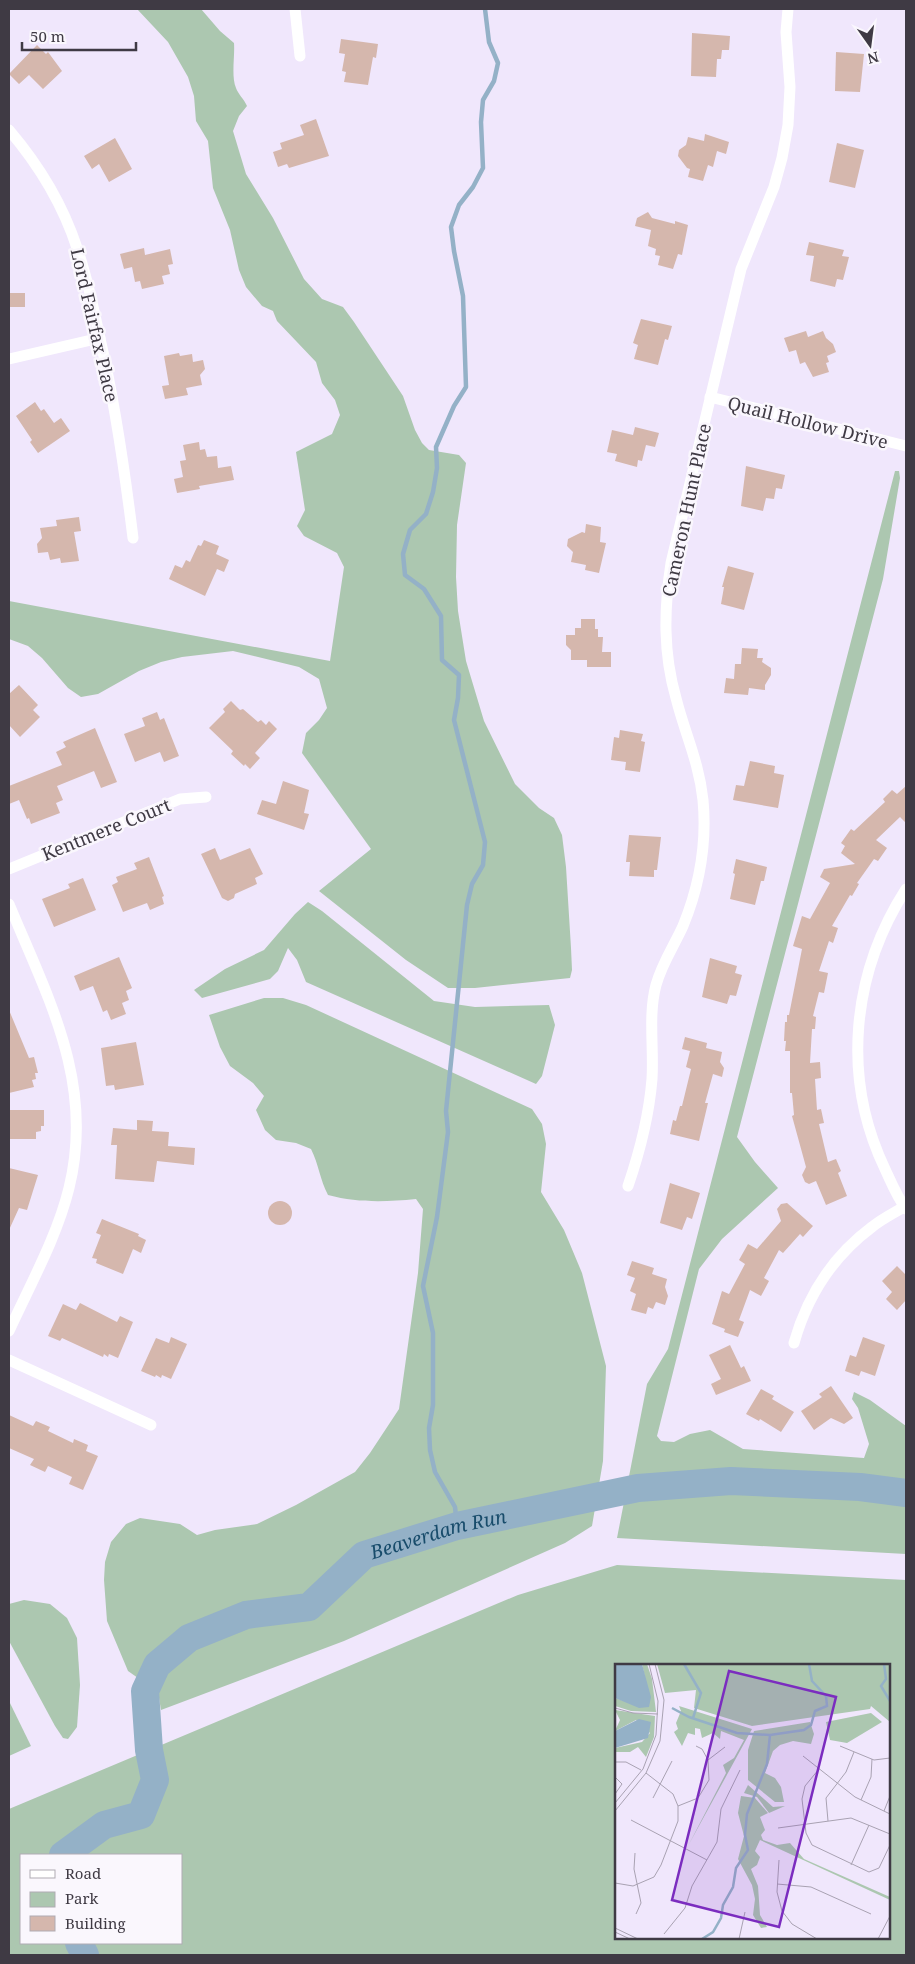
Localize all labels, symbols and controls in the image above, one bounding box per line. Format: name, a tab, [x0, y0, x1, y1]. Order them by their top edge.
scale bar	[22, 20, 136, 52]
north arrow	[845, 20, 895, 70]
text: 50 m	[30, 26, 65, 46]
text: N	[866, 48, 881, 69]
street label: Lord Fairfax Place	[66, 246, 124, 404]
street label: Quail Hollow Drive	[725, 390, 891, 454]
street label: Cameron Hunt Place	[656, 421, 716, 599]
street label: Kentmere Court	[38, 792, 174, 866]
water label: Beaverdam Run	[366, 1503, 509, 1566]
inset map	[615, 1664, 890, 1939]
legend	[20, 1854, 182, 1944]
text: Road	[65, 1863, 101, 1883]
text: Park	[65, 1888, 99, 1908]
text: Building	[65, 1913, 126, 1933]

